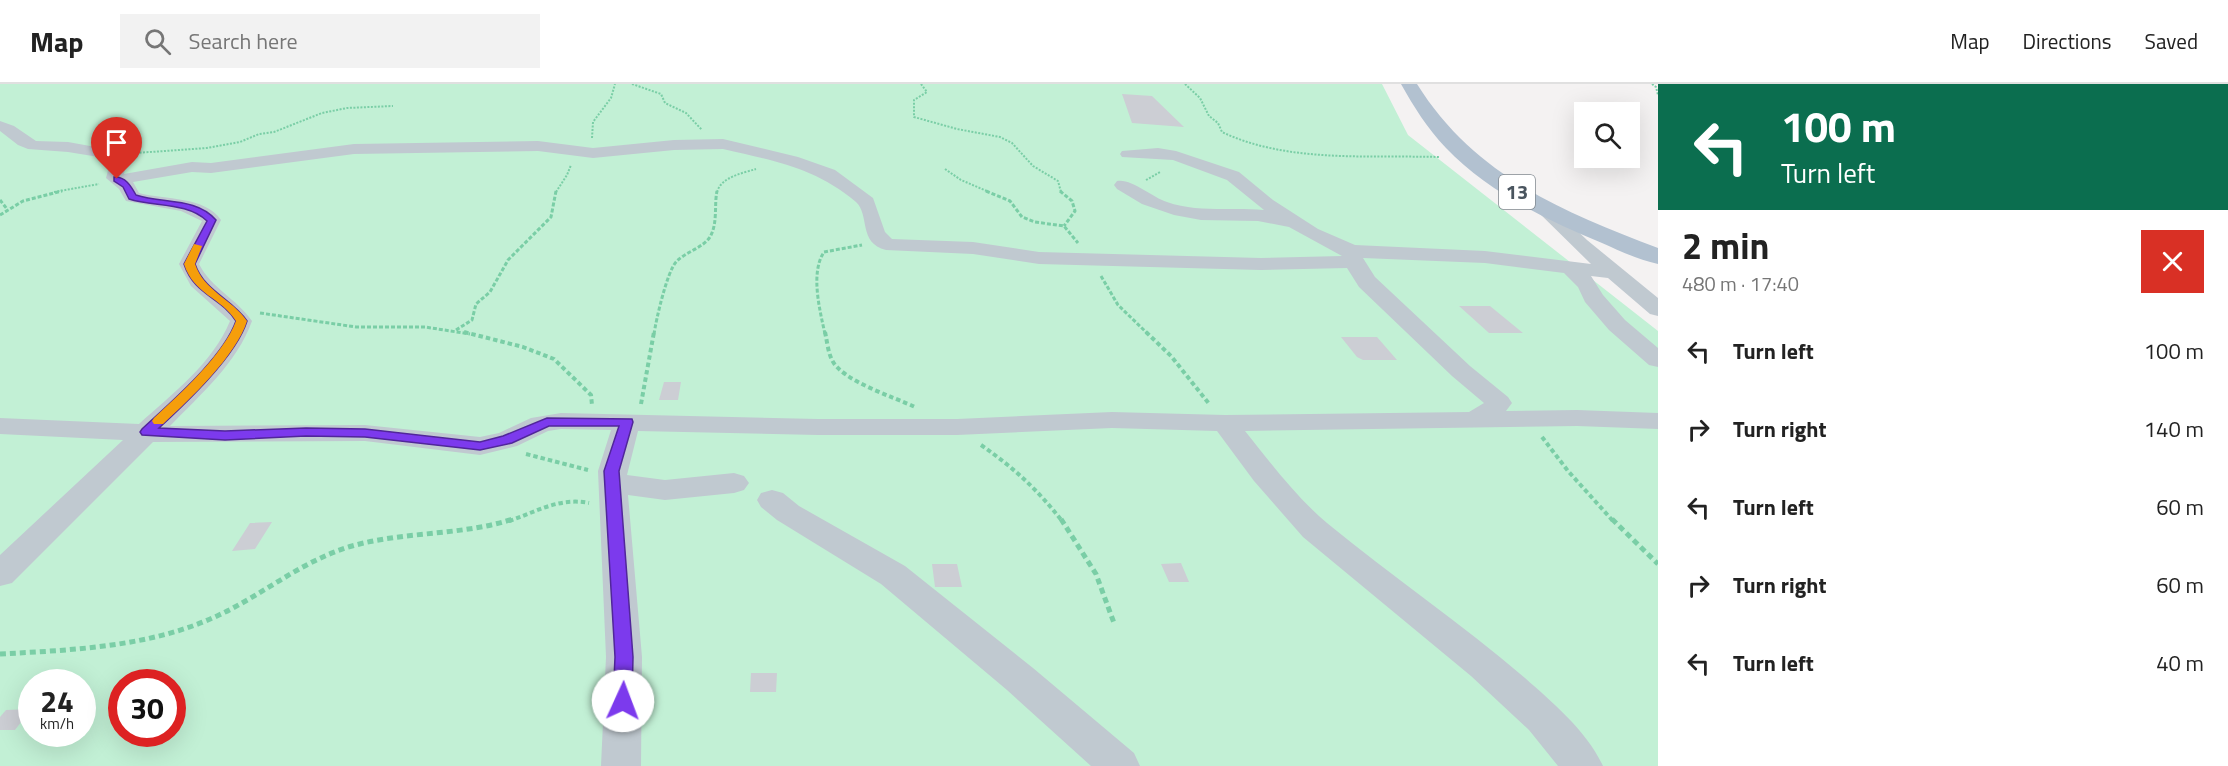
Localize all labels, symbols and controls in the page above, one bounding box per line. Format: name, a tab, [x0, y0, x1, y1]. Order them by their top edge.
search box	[120, 14, 540, 68]
text: Map	[30, 20, 84, 63]
text: Search here	[189, 24, 298, 58]
icon: search	[141, 25, 174, 58]
text: Map	[1950, 25, 1990, 57]
text: Directions	[2023, 25, 2112, 57]
text: Saved	[2145, 25, 2198, 57]
text: 100 m	[1781, 94, 1896, 158]
map controls	[1574, 102, 1640, 168]
button: search	[1574, 102, 1640, 168]
icon: left	[1682, 108, 1760, 186]
pin	[91, 117, 142, 179]
icon: arrive	[100, 126, 133, 159]
text: Turn left	[1781, 152, 1875, 193]
road number: 13	[1499, 175, 1535, 209]
text: 2 min	[1682, 218, 1769, 273]
button: close	[2141, 230, 2204, 293]
text: 480 m · 17:40	[1682, 268, 1799, 299]
text: Turn left	[1733, 334, 1814, 368]
text: 100 m	[2144, 334, 2204, 368]
icon: left	[1682, 335, 1715, 368]
text: Turn right	[1733, 412, 1827, 446]
text: 140 m	[2144, 412, 2204, 446]
icon: right	[1682, 413, 1715, 446]
text: Turn left	[1733, 490, 1814, 524]
text: 60 m	[2156, 490, 2204, 524]
icon: left	[1682, 491, 1715, 524]
text: Turn right	[1733, 568, 1827, 602]
text: 60 m	[2156, 568, 2204, 602]
icon: right	[1682, 569, 1715, 602]
text: Turn left	[1733, 646, 1814, 680]
text: 40 m	[2156, 646, 2204, 680]
icon: left	[1682, 647, 1715, 680]
speed limit sign: 30	[108, 669, 186, 747]
position arrow	[591, 669, 655, 733]
text: 24	[40, 678, 74, 724]
text: km/h	[40, 712, 74, 735]

